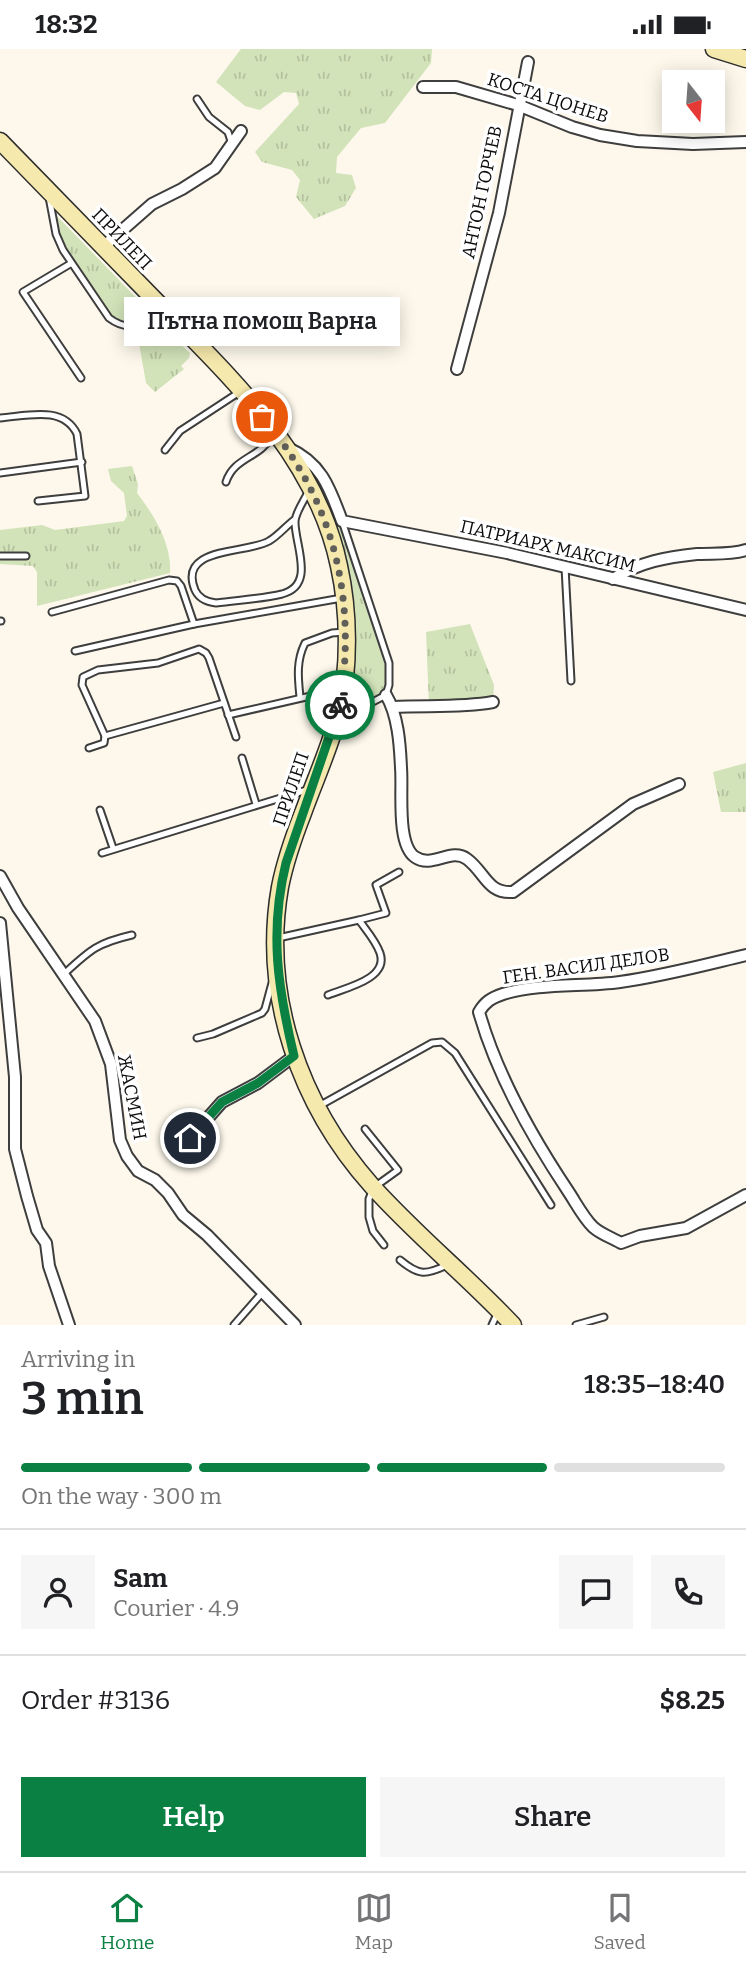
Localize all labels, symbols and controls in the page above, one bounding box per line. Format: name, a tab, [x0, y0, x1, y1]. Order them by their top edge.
text: 18:32	[35, 9, 98, 40]
street label: КОСТА ЦОНЕВ	[485, 68, 611, 128]
north arrow	[662, 70, 724, 133]
map controls	[662, 70, 725, 133]
street label: АНТОН ГОРЧЕВ	[457, 124, 507, 260]
street label: ПРИЛЕП	[87, 204, 157, 274]
callout: Пътна помощ Варна	[124, 298, 400, 347]
text: Пътна помощ Варна	[147, 307, 377, 335]
pin	[232, 387, 292, 447]
icon: bag	[243, 398, 281, 436]
street label: ПАТРИАРХ МАКСИМ	[458, 515, 638, 577]
courier	[305, 670, 375, 740]
icon: bike	[321, 686, 359, 724]
street label: ПРИЛЕП	[268, 749, 314, 829]
street label: ГЕН. ВАСИЛ ДЕЛОВ	[501, 943, 671, 989]
street label: ЖАСМИН	[113, 1052, 151, 1142]
pin	[160, 1108, 220, 1168]
icon: home	[171, 1119, 209, 1157]
text: Arriving in	[21, 1345, 135, 1373]
text: 18:35–18:40	[584, 1369, 725, 1400]
text: 3 min	[21, 1371, 144, 1426]
text: On the way · 300 m	[21, 1482, 222, 1510]
button: person	[21, 1555, 95, 1629]
button: chat	[559, 1555, 633, 1629]
button: phone	[651, 1555, 725, 1629]
text: Sam	[113, 1563, 168, 1594]
text: Courier · 4.9	[113, 1594, 240, 1622]
text: Order #3136	[21, 1685, 170, 1716]
text: $8.25	[660, 1685, 725, 1716]
button: Help	[21, 1777, 366, 1857]
button: Share	[380, 1777, 725, 1857]
tab: Home	[100, 1889, 154, 1954]
tab: Map	[355, 1889, 393, 1954]
tab: Saved	[594, 1889, 646, 1954]

